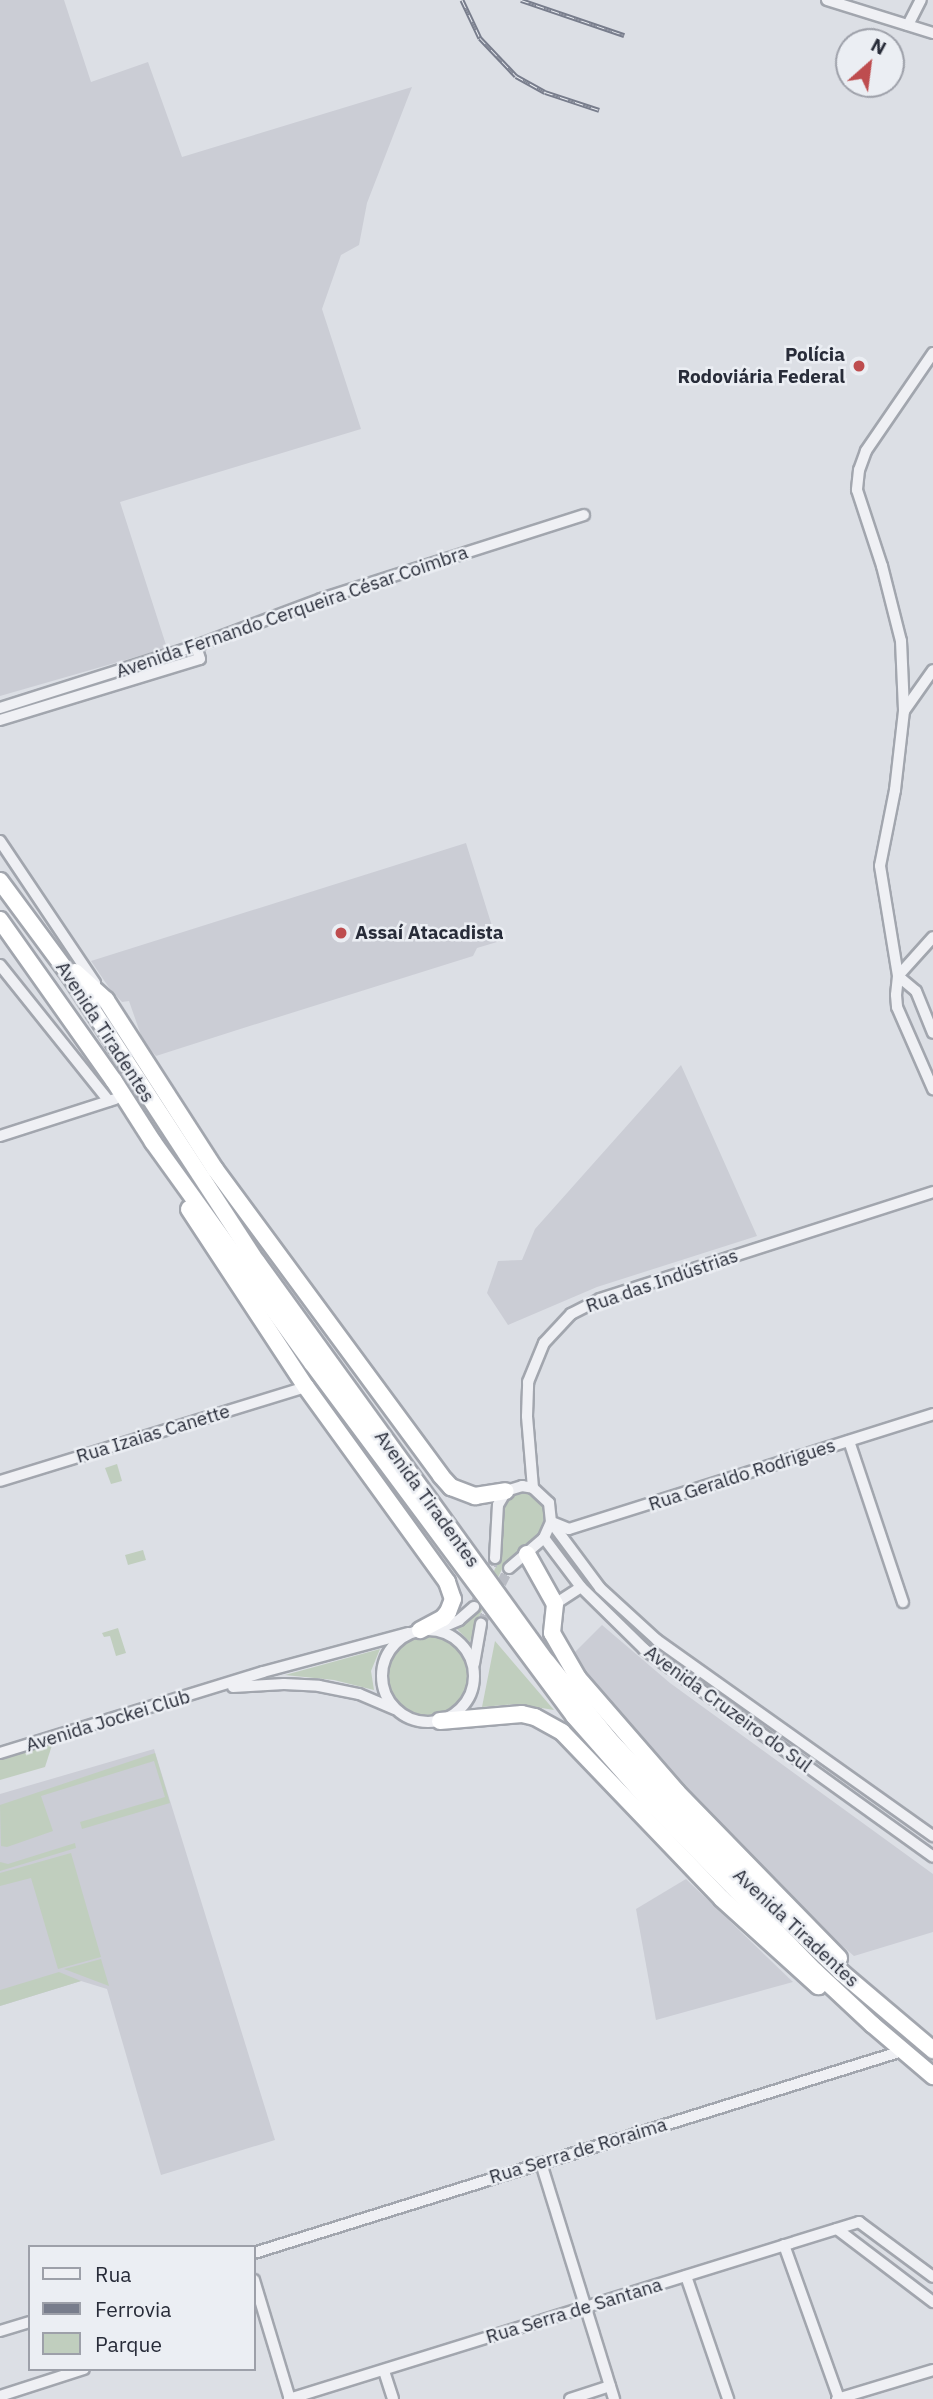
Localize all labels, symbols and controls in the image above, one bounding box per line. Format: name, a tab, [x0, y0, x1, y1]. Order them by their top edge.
north arrow	[835, 28, 905, 98]
text: N	[867, 32, 891, 60]
place label: Polícia Rodoviária Federal	[677, 344, 845, 388]
marker: Polícia Rodoviária Federal	[851, 358, 867, 374]
street label: Avenida Fernando Cerqueira César Coimbra	[113, 541, 471, 683]
place label: Assaí Atacadista	[355, 922, 504, 944]
marker: Assaí Atacadista	[333, 925, 349, 941]
street label: Avenida Tiradentes	[51, 957, 159, 1107]
street label: Rua das Indústrias	[583, 1244, 741, 1318]
street label: Rua Izaias Canette	[73, 1400, 233, 1468]
street label: Avenida Tiradentes	[370, 1426, 484, 1572]
street label: Rua Geraldo Rodrigues	[646, 1434, 838, 1516]
street label: Avenida Cruzeiro do Sul	[640, 1641, 816, 1777]
street label: Avenida Jockei Club	[23, 1685, 193, 1757]
street label: Avenida Tiradentes	[728, 1864, 864, 1992]
street label: Rua Serra de Roraima	[486, 2113, 670, 2189]
legend	[28, 2245, 256, 2371]
text: Rua	[95, 2260, 132, 2288]
street label: Rua Serra de Santana	[483, 2273, 665, 2349]
text: Ferrovia	[95, 2295, 171, 2323]
text: Parque	[95, 2330, 162, 2358]

